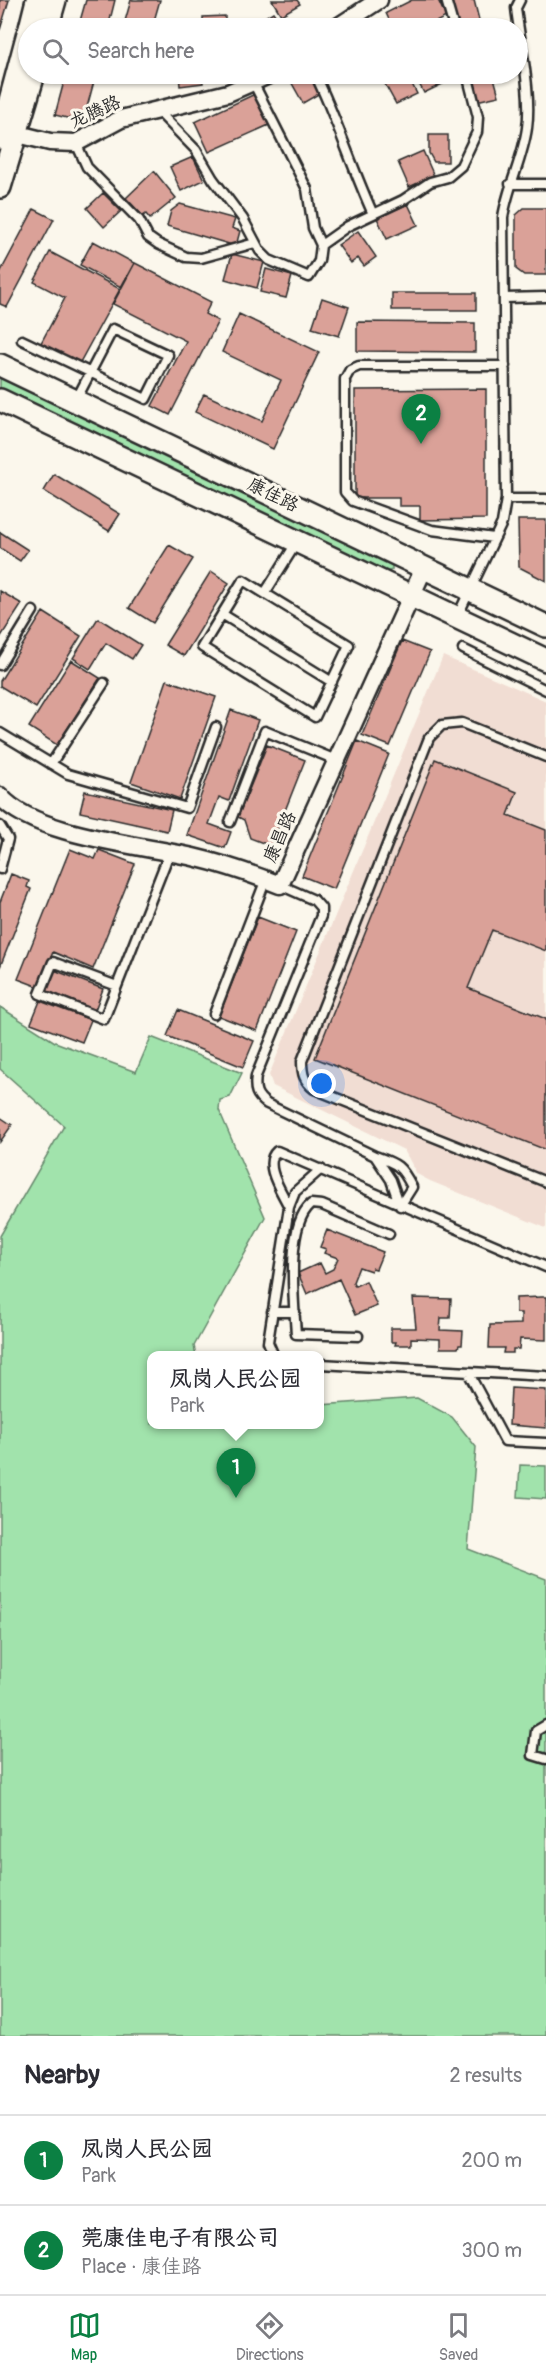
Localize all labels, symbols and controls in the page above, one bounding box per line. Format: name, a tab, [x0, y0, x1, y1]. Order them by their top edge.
search box	[18, 18, 528, 84]
icon: search	[39, 35, 72, 68]
text: Search here	[87, 37, 194, 65]
street label: 龙腾路	[66, 91, 124, 133]
pin: 2	[402, 394, 440, 444]
street label: 康佳路	[244, 473, 302, 517]
street label: 康昌路	[259, 808, 301, 866]
your location	[307, 1069, 336, 1098]
popup	[147, 1351, 324, 1429]
text: 凤岗人民公园	[169, 1365, 302, 1393]
text: Park	[169, 1393, 205, 1418]
pin: 1	[216, 1448, 256, 1498]
text: Nearby	[24, 2059, 100, 2091]
text: 2 results	[450, 2063, 522, 2088]
text: 凤岗人民公园	[81, 2135, 213, 2163]
text: 1	[40, 2148, 47, 2173]
text: 200 m	[461, 2148, 522, 2173]
text: Park	[81, 2163, 116, 2188]
text: 莞康佳电子有限公司	[81, 2224, 279, 2252]
text: 2	[38, 2238, 49, 2263]
text: 300 m	[461, 2238, 522, 2263]
text: Place · 康佳路	[81, 2254, 201, 2279]
tab: Map	[68, 2309, 101, 2365]
tab: Directions	[236, 2309, 304, 2365]
tab: Saved	[439, 2309, 478, 2365]

